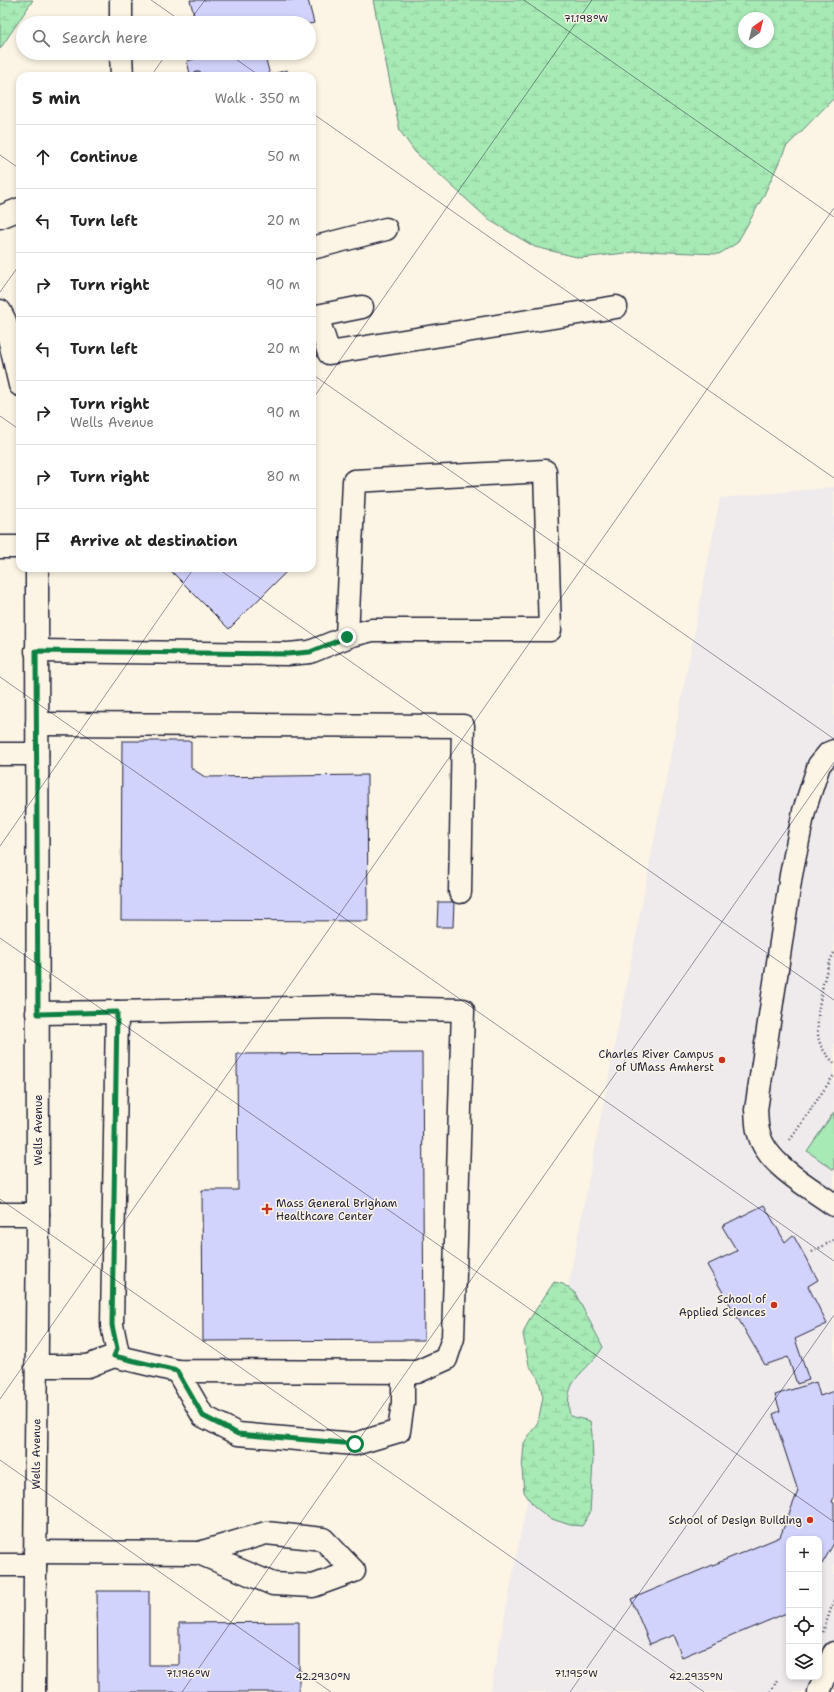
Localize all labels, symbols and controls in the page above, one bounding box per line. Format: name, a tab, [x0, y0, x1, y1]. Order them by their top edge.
text: 71.198°W	[564, 12, 609, 25]
north arrow	[738, 12, 774, 48]
search box	[16, 16, 316, 60]
icon: search	[30, 27, 52, 49]
text: Search here	[62, 28, 148, 48]
text: 5 min	[32, 87, 80, 109]
text: Walk · 350 m	[215, 90, 300, 107]
icon: ahead	[32, 146, 54, 168]
text: Continue	[70, 147, 138, 167]
text: 50 m	[267, 148, 300, 165]
icon: left	[32, 210, 54, 232]
text: Turn left	[70, 211, 138, 231]
text: 20 m	[267, 212, 300, 229]
icon: right	[32, 274, 54, 296]
text: Turn right	[70, 275, 150, 295]
text: 90 m	[266, 276, 300, 293]
icon: left	[32, 338, 54, 360]
text: Turn left	[70, 339, 138, 359]
text: 20 m	[267, 340, 300, 357]
text: Turn right	[70, 394, 150, 414]
icon: right	[32, 402, 54, 424]
text: 90 m	[266, 404, 300, 421]
text: Wells Avenue	[70, 414, 154, 431]
icon: right	[32, 466, 54, 488]
text: Turn right	[70, 467, 150, 487]
text: 80 m	[266, 468, 300, 485]
icon: arrive	[32, 530, 54, 552]
text: Arrive at destination	[70, 531, 238, 551]
route end	[338, 628, 356, 646]
place label: Charles River Campus of UMass Amherst	[599, 1047, 714, 1075]
marker: Charles River Campus of UMass Amherst	[717, 1055, 727, 1065]
street label: Wells Avenue	[31, 1095, 46, 1165]
place label: Mass General Brigham Healthcare Center	[276, 1196, 398, 1224]
marker: Mass General Brigham Healthcare Center	[261, 1203, 273, 1215]
place label: School of Applied Sciences	[679, 1292, 767, 1320]
marker: School of Applied Sciences	[769, 1300, 779, 1310]
street label: Wells Avenue	[29, 1418, 44, 1490]
route start	[346, 1435, 364, 1453]
place label: School of Design Building	[669, 1513, 802, 1528]
marker: School of Design Building	[805, 1515, 815, 1525]
map controls	[786, 1536, 822, 1680]
button: +	[786, 1536, 822, 1572]
button: −	[786, 1572, 822, 1608]
button: locate	[786, 1608, 822, 1644]
button: layers	[786, 1644, 822, 1680]
text: 71.196°W	[166, 1667, 211, 1680]
text: 71.195°W	[554, 1667, 598, 1680]
text: 42.2930°N	[295, 1670, 351, 1683]
text: 42.2935°N	[669, 1670, 723, 1683]

